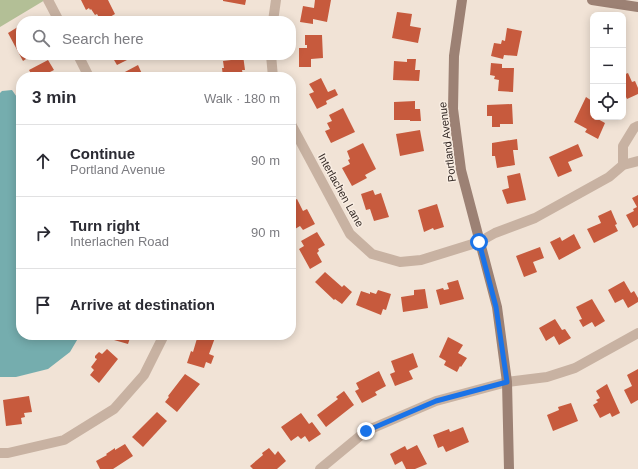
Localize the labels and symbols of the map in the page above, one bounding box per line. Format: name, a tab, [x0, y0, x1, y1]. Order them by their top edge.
street label: Portland Avenue	[436, 101, 458, 183]
street label: Interlachen Lane	[316, 151, 366, 229]
route start	[470, 233, 488, 251]
route end	[357, 422, 375, 440]

